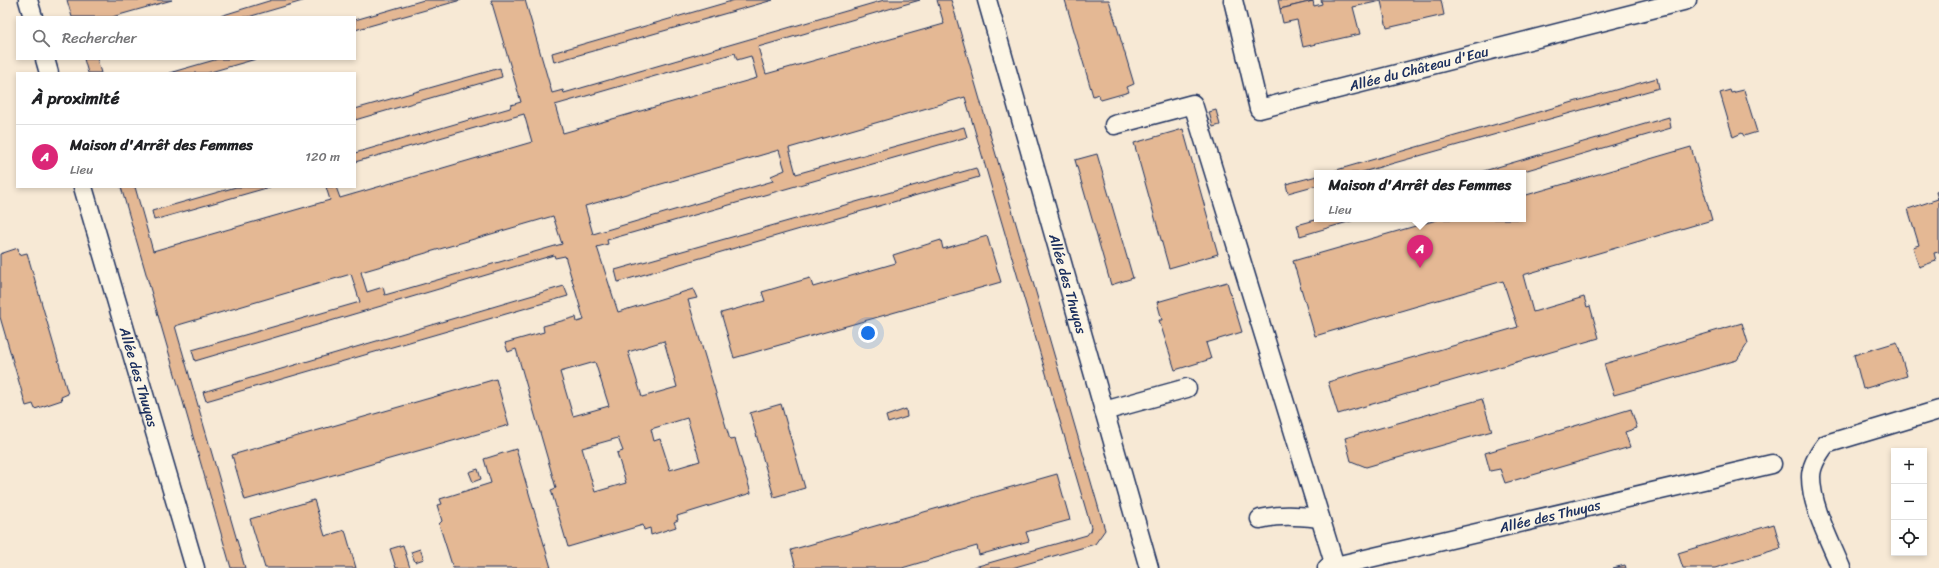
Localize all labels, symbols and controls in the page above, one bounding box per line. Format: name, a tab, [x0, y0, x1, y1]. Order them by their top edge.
search box	[16, 16, 356, 60]
text: Rechercher	[62, 25, 137, 51]
icon: search	[30, 27, 52, 49]
street label: Allée du Château d'Eau	[1346, 39, 1492, 99]
text: À proximité	[32, 83, 119, 113]
text: Maison d'Arrêt des Femmes	[70, 132, 253, 158]
text: A	[41, 145, 49, 168]
text: 120 m	[305, 145, 340, 168]
text: Lieu	[70, 158, 93, 181]
popup	[1314, 170, 1526, 222]
text: Maison d'Arrêt des Femmes	[1328, 172, 1512, 198]
text: Lieu	[1328, 198, 1352, 221]
street label: Allée des Thuyas	[1041, 230, 1094, 337]
pin: A	[1407, 235, 1433, 268]
street label: Allée des Thuyas	[112, 323, 165, 431]
your location	[858, 323, 878, 343]
map controls	[1891, 448, 1927, 556]
button: +	[1891, 448, 1927, 484]
button: −	[1891, 484, 1927, 520]
street label: Allée des Thuyas	[1496, 492, 1604, 541]
button: locate	[1891, 520, 1927, 556]

